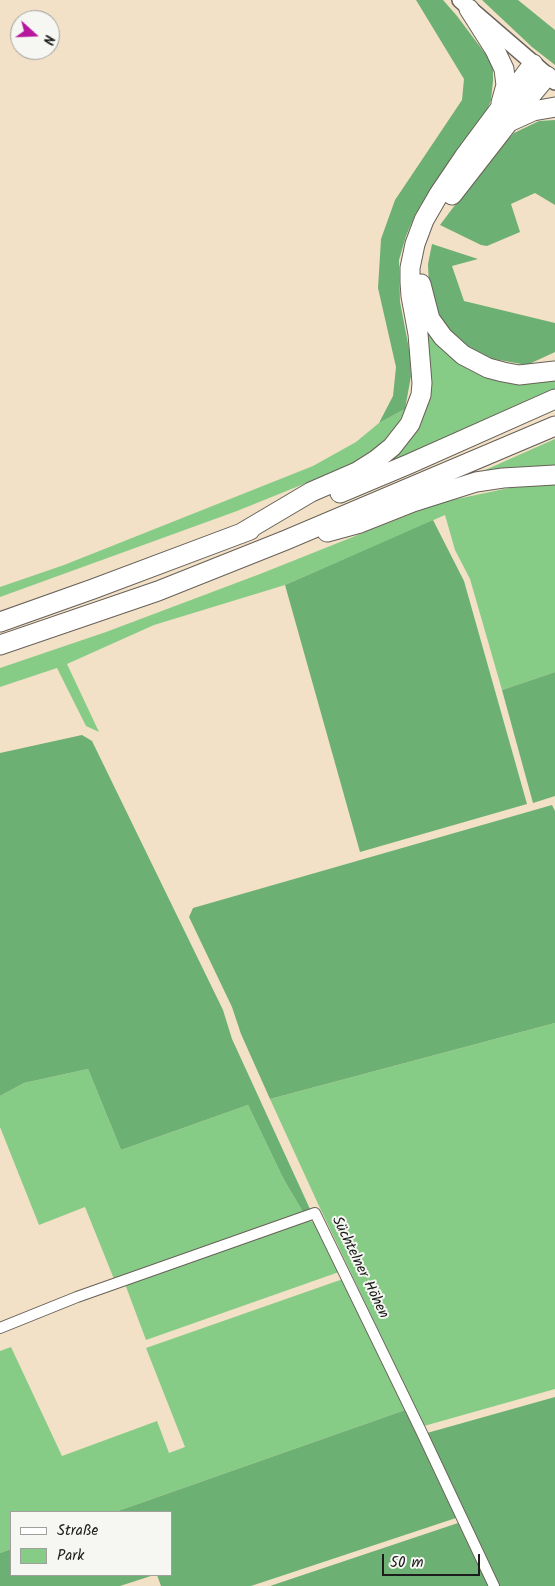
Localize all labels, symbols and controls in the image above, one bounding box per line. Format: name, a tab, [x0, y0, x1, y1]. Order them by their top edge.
north arrow	[10, 10, 60, 60]
text: N	[36, 32, 60, 48]
street label: Süchtelner Höhen	[326, 1214, 392, 1322]
legend	[10, 1511, 172, 1576]
text: Straße	[57, 1519, 98, 1543]
text: Park	[57, 1544, 84, 1568]
scale bar	[385, 1544, 482, 1576]
text: 50 m	[390, 1551, 424, 1575]

